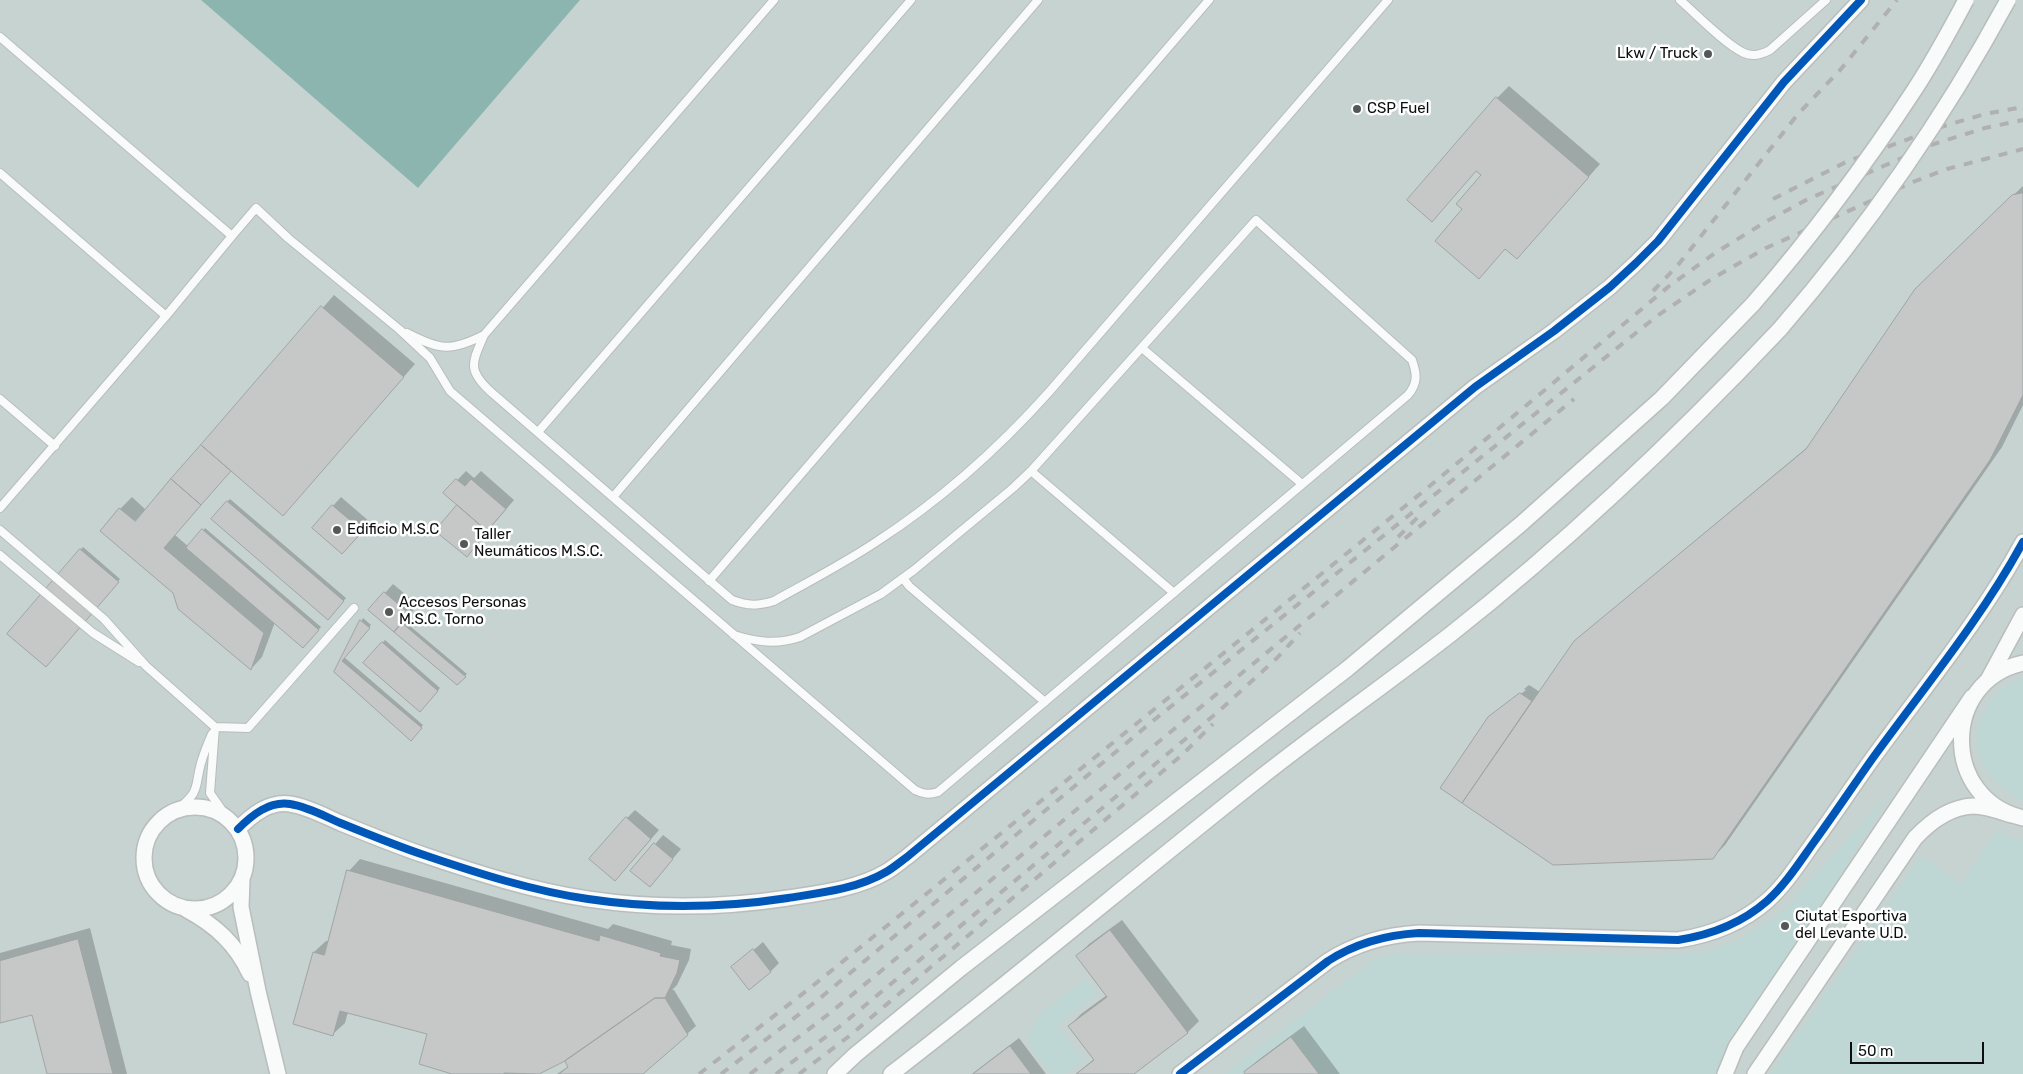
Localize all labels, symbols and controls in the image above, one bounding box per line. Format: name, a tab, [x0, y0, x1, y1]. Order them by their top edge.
place label: Lkw / Truck	[1617, 45, 1698, 63]
marker: Lkw / Truck	[1702, 48, 1714, 60]
place label: CSP Fuel	[1367, 100, 1429, 118]
marker: CSP Fuel	[1351, 103, 1363, 115]
place label: Edificio M.S.C	[347, 521, 439, 539]
marker: Edificio M.S.C	[331, 524, 343, 536]
place label: Taller Neumáticos M.S.C.	[474, 526, 603, 561]
marker: Taller Neumáticos M.S.C.	[458, 538, 470, 550]
place label: Accesos Personas M.S.C. Torno	[399, 594, 526, 629]
marker: Accesos Personas M.S.C. Torno	[383, 606, 395, 618]
place label: Ciutat Esportiva del Levante U.D.	[1795, 908, 1907, 943]
marker: Ciutat Esportiva del Levante U.D.	[1779, 920, 1791, 932]
scale bar	[1853, 1032, 1987, 1064]
text: 50 m	[1858, 1042, 1893, 1060]

